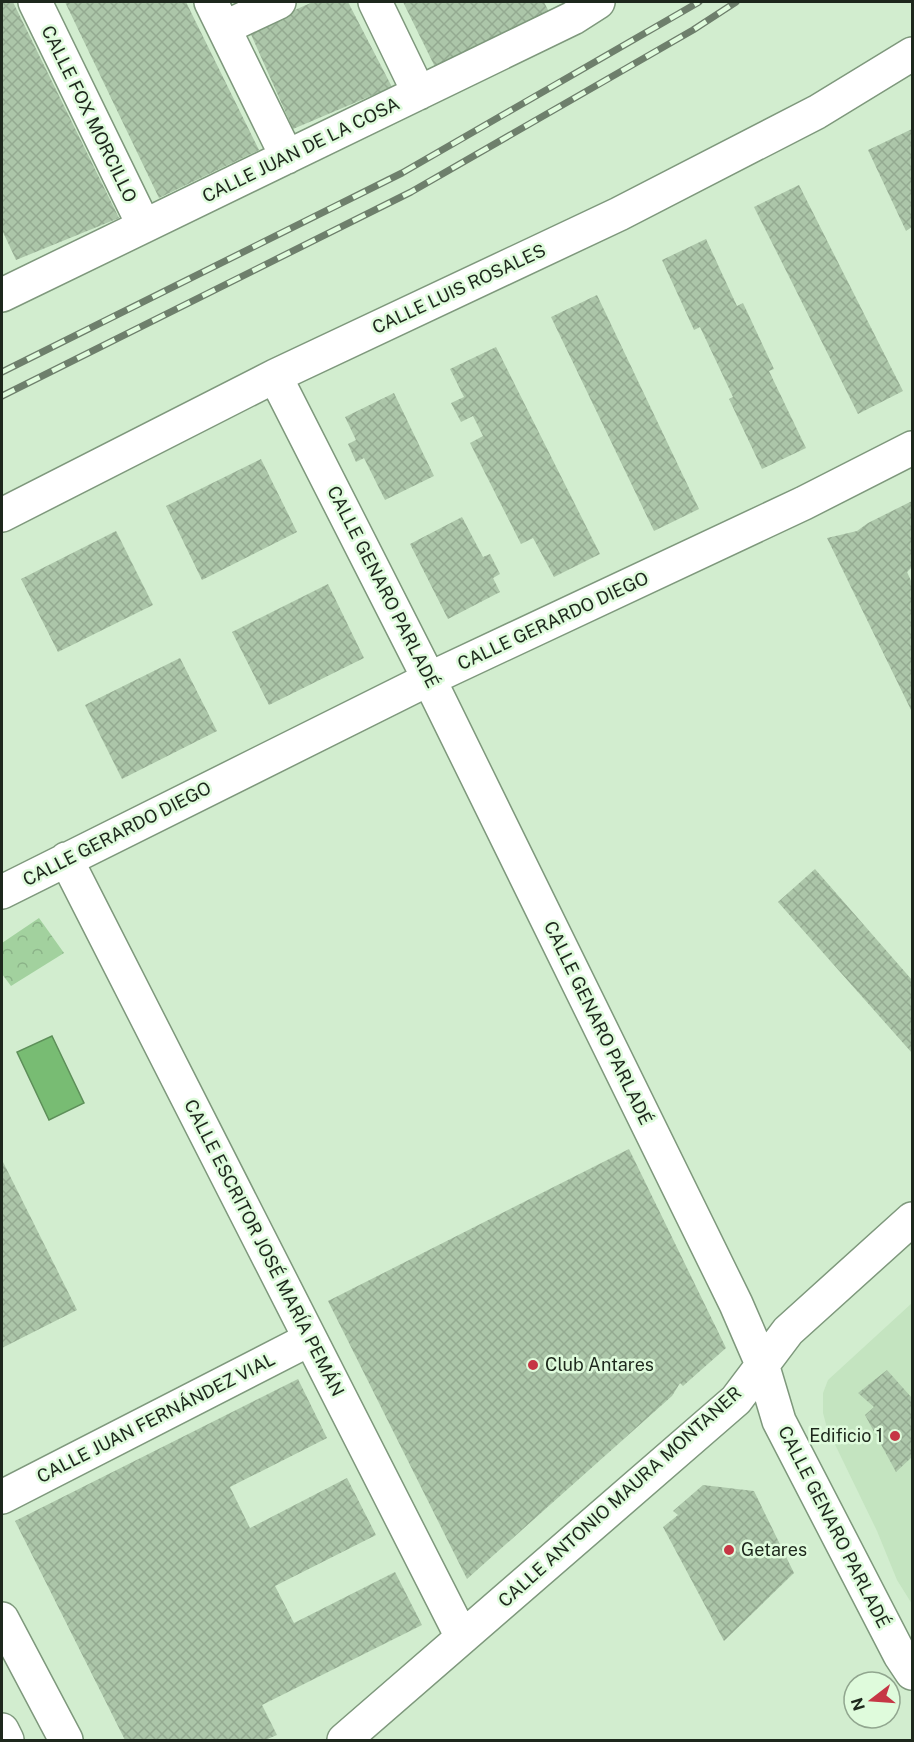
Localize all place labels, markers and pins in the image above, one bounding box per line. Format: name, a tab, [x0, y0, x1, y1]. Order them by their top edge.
place label: Club Antares	[545, 1354, 654, 1375]
marker: Club Antares	[526, 1358, 540, 1372]
place label: Edificio 1	[809, 1425, 883, 1446]
marker: Edificio 1	[888, 1429, 902, 1443]
place label: Getares	[741, 1539, 807, 1560]
marker: Getares	[722, 1543, 736, 1557]

